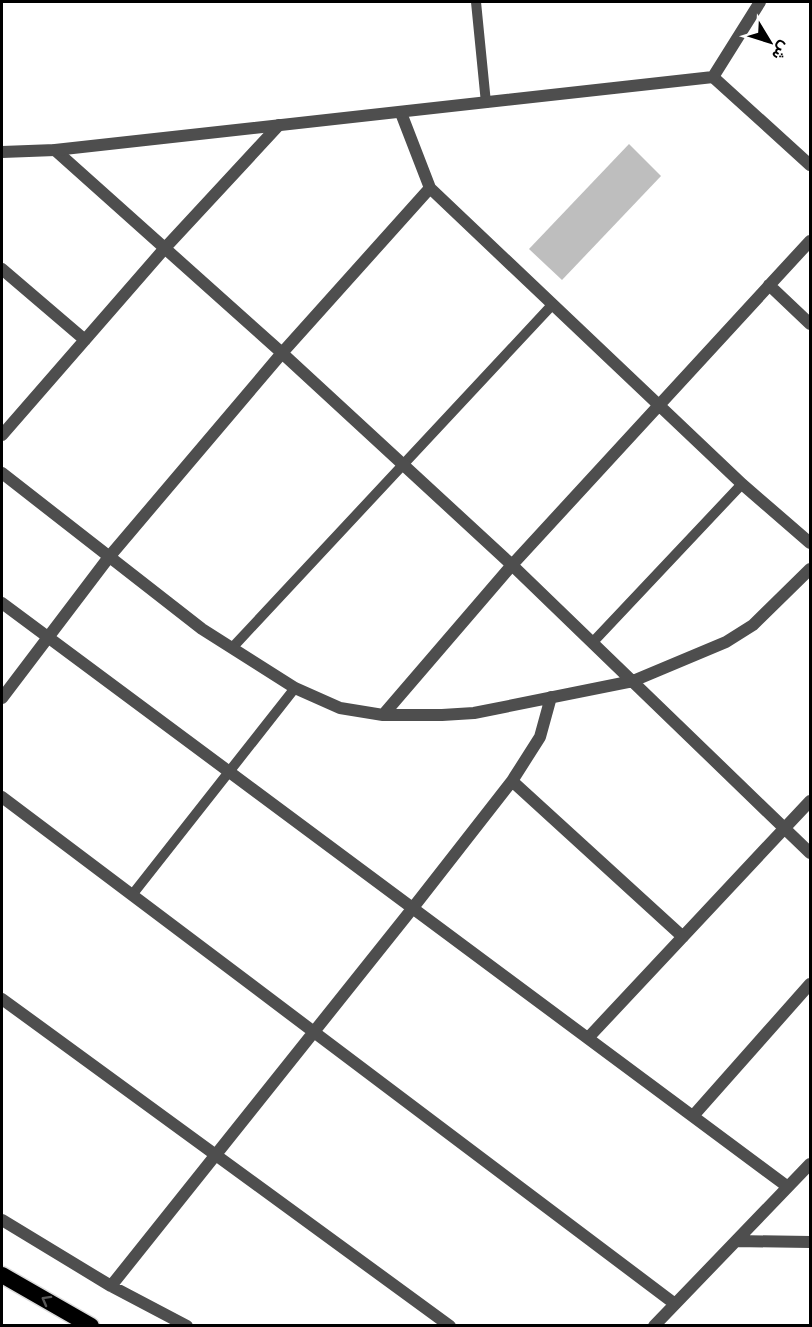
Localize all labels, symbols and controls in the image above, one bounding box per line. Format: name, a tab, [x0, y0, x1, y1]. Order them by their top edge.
north arrow	[740, 12, 800, 72]
text: ش	[767, 37, 795, 64]
one-way arrow	[42, 1296, 52, 1308]

